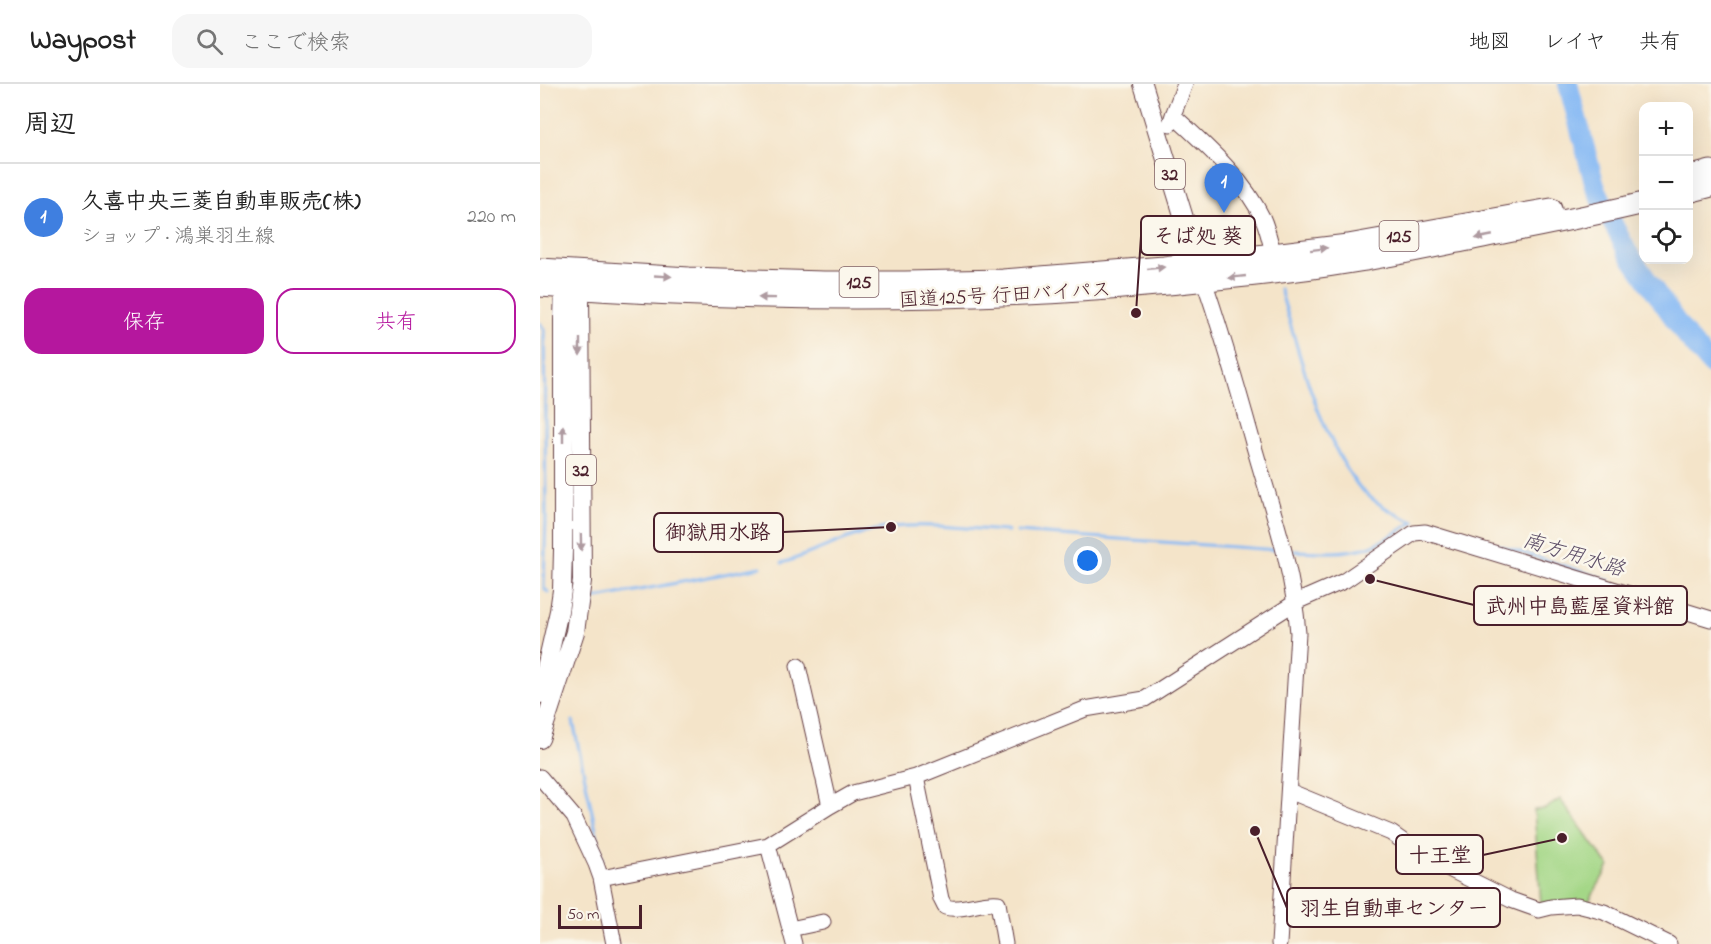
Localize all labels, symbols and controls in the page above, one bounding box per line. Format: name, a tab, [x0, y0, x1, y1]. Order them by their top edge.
search box	[172, 14, 592, 68]
text: Waypost	[30, 21, 136, 62]
icon: search	[193, 25, 226, 58]
text: ここで検索	[241, 28, 351, 60]
text: 地図	[1469, 28, 1511, 58]
text: レイヤ	[1544, 28, 1606, 58]
text: 共有	[1639, 28, 1681, 58]
map controls	[1639, 102, 1693, 264]
button: +	[1639, 102, 1693, 156]
text: 周辺	[24, 107, 76, 145]
button: −	[1639, 156, 1693, 210]
road number: 32	[1155, 159, 1185, 189]
pin: 1	[1204, 164, 1244, 213]
text: 久喜中央三菱自動車販売(株)	[81, 187, 361, 219]
text: 1	[40, 203, 47, 232]
text: 220 m	[467, 203, 516, 232]
button: locate	[1639, 210, 1693, 264]
callout: そば処 葵	[1141, 216, 1255, 255]
road number: 125	[1380, 221, 1418, 251]
text: ショップ · 鴻巣羽生線	[81, 223, 274, 252]
text: そば処 葵	[1153, 223, 1243, 253]
one-way arrow	[1475, 233, 1494, 242]
one-way arrow	[1310, 244, 1329, 253]
one-way arrow	[1147, 263, 1166, 273]
road number: 125	[840, 267, 878, 297]
one-way arrow	[654, 272, 673, 281]
one-way arrow	[1227, 272, 1246, 282]
street label: 国道125号 行田バイパス	[898, 276, 1112, 317]
button: 保存	[24, 288, 264, 354]
button: 共有	[276, 288, 516, 354]
one-way arrow	[757, 294, 776, 303]
one-way arrow	[575, 338, 585, 357]
one-way arrow	[558, 425, 568, 444]
road number: 32	[566, 455, 596, 485]
callout: 御獄用水路	[654, 513, 783, 552]
text: 御獄用水路	[666, 519, 771, 549]
water label: 南方用水路	[1519, 526, 1629, 586]
one-way arrow	[577, 533, 586, 552]
your location	[1073, 546, 1102, 575]
callout: 武州中島藍屋資料館	[1474, 586, 1687, 625]
text: 武州中島藍屋資料館	[1486, 593, 1675, 623]
callout: 十王堂	[1396, 835, 1483, 874]
text: 十王堂	[1409, 842, 1472, 872]
callout: 羽生自動車センター	[1287, 888, 1500, 927]
text: 羽生自動車センター	[1300, 895, 1489, 925]
scale bar	[558, 902, 642, 930]
text: 50 m	[567, 903, 599, 927]

